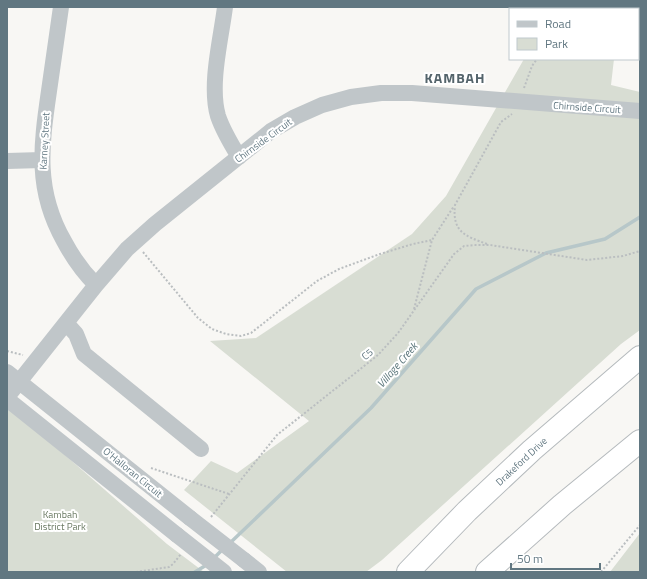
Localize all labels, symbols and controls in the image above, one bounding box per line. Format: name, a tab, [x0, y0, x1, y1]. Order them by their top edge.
legend	[509, 8, 639, 60]
text: Road	[545, 14, 571, 33]
text: Park	[545, 34, 568, 53]
district label: KAMBAH	[424, 67, 486, 88]
street label: Chirnside Circuit	[553, 98, 622, 117]
street label: Karney Street	[36, 112, 54, 170]
street label: Chirnside Circuit	[232, 114, 295, 166]
water label: Village Creek	[373, 338, 422, 391]
street label: C5	[358, 345, 377, 364]
street label: Drakeford Drive	[492, 433, 551, 489]
street label: O'Halloran Circuit	[100, 444, 166, 501]
park label: Kambah District Park	[34, 507, 86, 534]
scale bar	[511, 545, 600, 571]
text: 50 m	[517, 549, 543, 568]

